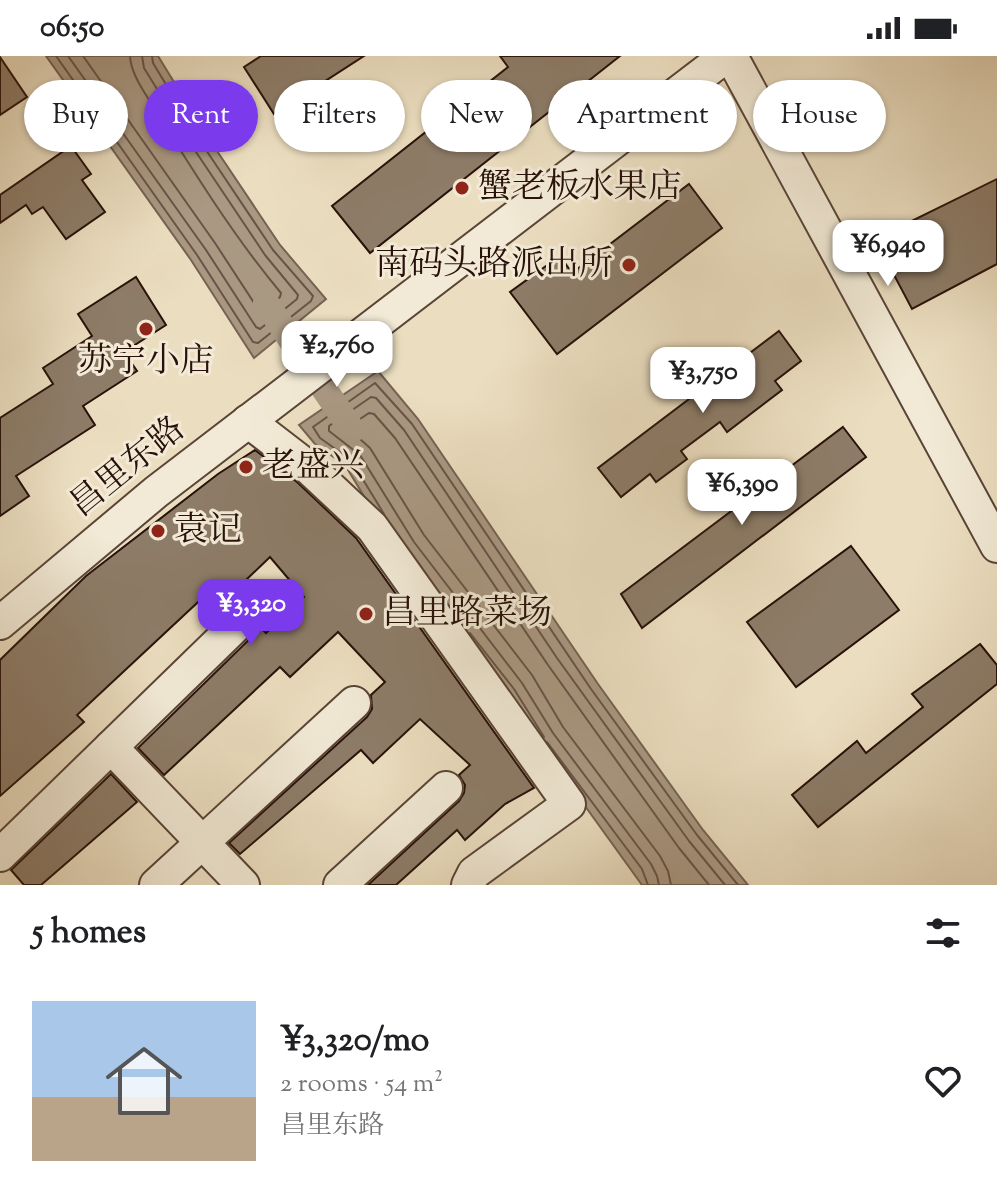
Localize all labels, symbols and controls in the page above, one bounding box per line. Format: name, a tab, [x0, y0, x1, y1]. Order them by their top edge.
text: 06:50	[40, 7, 104, 50]
chip: Buy	[24, 80, 128, 152]
chip: Rent	[144, 80, 258, 152]
chip: Filters	[274, 80, 405, 152]
chip: New	[421, 80, 532, 152]
chip: Apartment	[548, 80, 737, 152]
chip: House	[753, 80, 886, 152]
place label: 蟹老板水果店	[478, 164, 682, 213]
marker: 蟹老板水果店	[453, 179, 471, 197]
pin: ¥6,940	[823, 220, 953, 288]
text: ¥6,940	[851, 227, 925, 264]
place label: 南码头路派出所	[375, 241, 613, 290]
marker: 南码头路派出所	[620, 256, 638, 274]
marker: 苏宁小店	[137, 320, 155, 338]
pin: ¥2,760	[272, 321, 402, 389]
text: ¥2,760	[300, 328, 374, 365]
place label: 苏宁小店	[78, 338, 214, 387]
pin: ¥3,750	[638, 347, 768, 415]
text: ¥3,750	[668, 354, 738, 391]
street label: 昌里东路	[60, 406, 196, 530]
place label: 老盛兴	[262, 443, 364, 492]
marker: 老盛兴	[237, 458, 255, 476]
pin: ¥6,390	[677, 459, 807, 527]
text: ¥6,390	[706, 466, 778, 503]
place label: 袁记	[174, 507, 242, 556]
marker: 袁记	[149, 522, 167, 540]
pin: ¥3,320	[186, 579, 316, 647]
text: ¥3,320	[216, 586, 286, 623]
place label: 昌里路菜场	[382, 590, 552, 639]
marker: 昌里路菜场	[357, 605, 375, 623]
text: 5 homes	[32, 909, 146, 958]
icon: filters	[921, 911, 965, 955]
text: ¥3,320/mo	[280, 1017, 429, 1066]
icon: home	[96, 1033, 192, 1129]
icon: heart	[921, 1059, 965, 1103]
text: 2 rooms · 54 m²	[280, 1066, 443, 1103]
text: 昌里东路	[280, 1108, 384, 1145]

